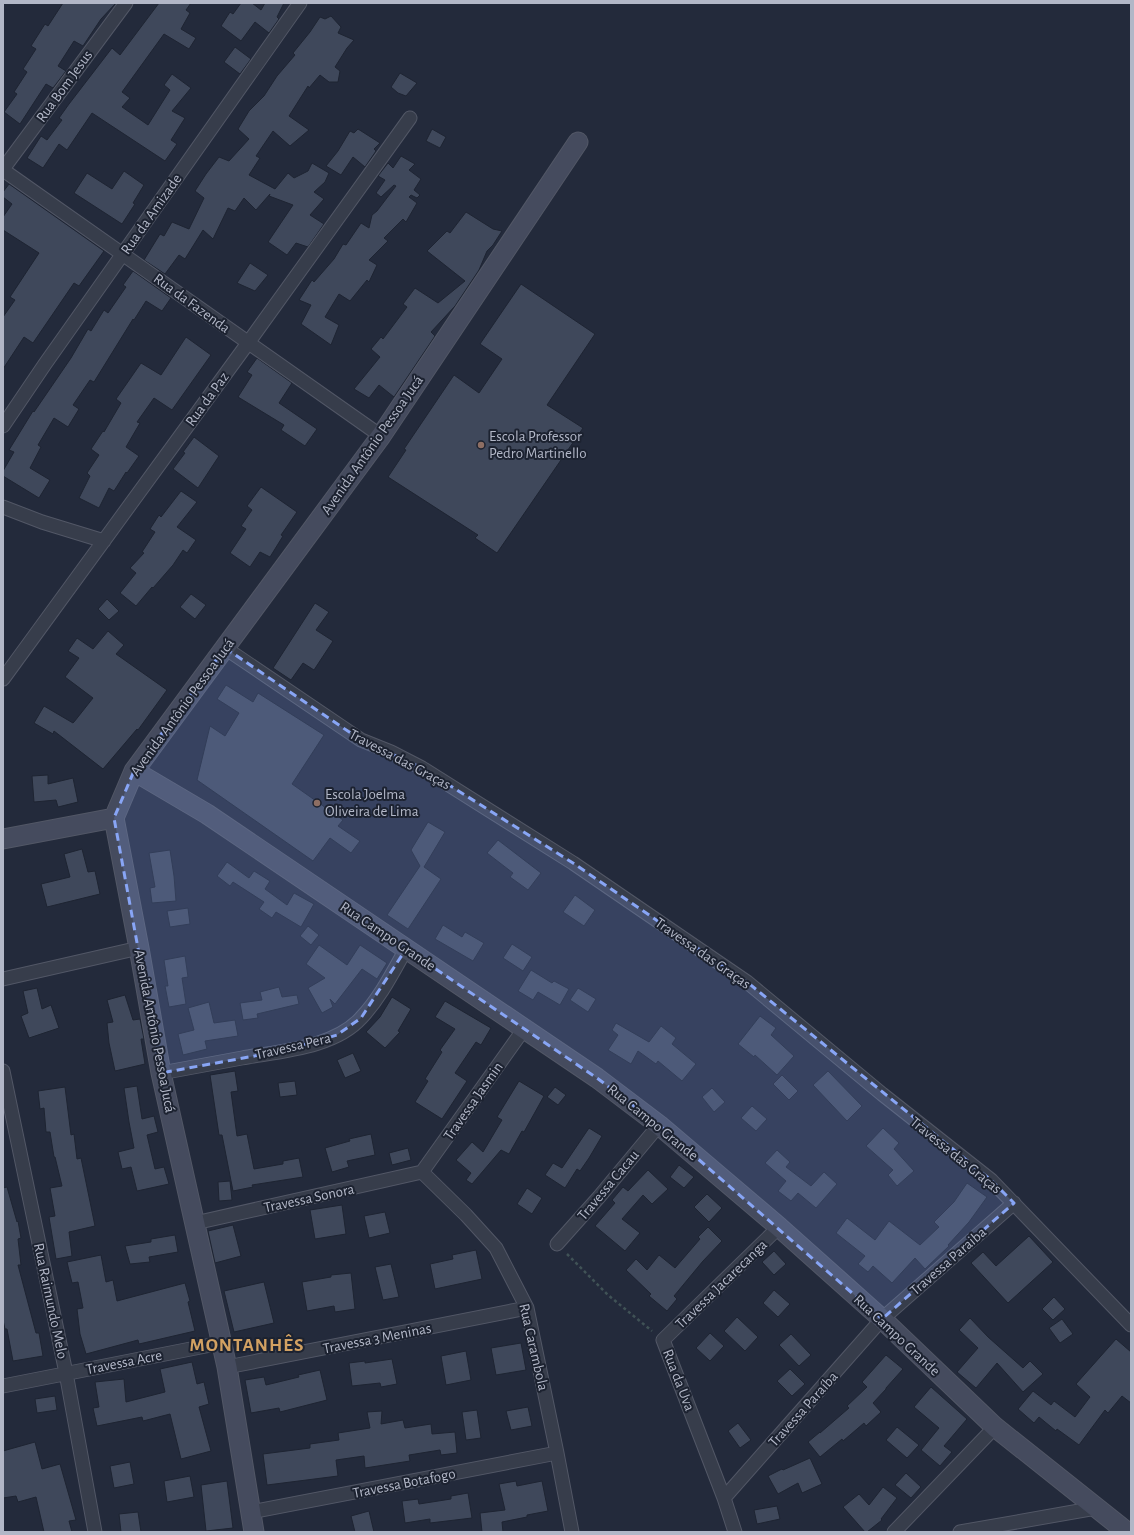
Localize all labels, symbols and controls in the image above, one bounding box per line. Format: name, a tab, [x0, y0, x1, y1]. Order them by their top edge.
street label: Rua Bom Jesus	[33, 48, 95, 125]
street label: Rua da Amizade	[118, 171, 185, 257]
street label: Rua da Fazenda	[151, 271, 233, 336]
street label: Rua da Paz	[183, 369, 232, 429]
street label: Avenida Antônio Pessoa Jucá	[319, 373, 426, 518]
place label: Escola Professor Pedro Martinello	[489, 429, 587, 461]
marker: Escola Professor Pedro Martinello	[476, 440, 486, 450]
street label: Avenida Antônio Pessoa Jucá	[128, 636, 237, 779]
street label: Travessa das Graças	[347, 726, 453, 792]
place label: Escola Joelma Oliveira de Lima	[325, 787, 419, 819]
marker: Escola Joelma Oliveira de Lima	[312, 798, 322, 808]
street label: Rua Campo Grande	[337, 899, 438, 974]
street label: Travessa das Graças	[652, 915, 753, 992]
street label: Avenida Antônio Pessoa Jucá	[131, 948, 178, 1114]
street label: Travessa Pera	[254, 1030, 332, 1062]
street label: Travessa Jasmin	[441, 1059, 506, 1143]
street label: Rua Campo Grande	[605, 1081, 701, 1163]
street label: Travessa das Graças	[907, 1114, 1004, 1197]
street label: Travessa Cacau	[575, 1147, 642, 1223]
street label: Travessa Sonora	[263, 1182, 356, 1215]
street label: Travessa Paraiba	[907, 1224, 989, 1298]
street label: Travessa Jacarecanga	[673, 1237, 770, 1332]
street label: Rua Raimundo Melo	[31, 1242, 70, 1360]
street label: Rua Campo Grande	[851, 1292, 943, 1379]
street label: Rua Carambola	[516, 1302, 551, 1392]
street label: Travessa 3 Meninas	[322, 1321, 433, 1356]
district label: MONTANHÊS	[190, 1334, 304, 1355]
street label: Rua da Uva	[660, 1347, 697, 1413]
street label: Travessa Acre	[85, 1348, 163, 1377]
street label: Travessa Paraíba	[766, 1369, 841, 1450]
street label: Travessa Botafogo	[351, 1466, 457, 1501]

